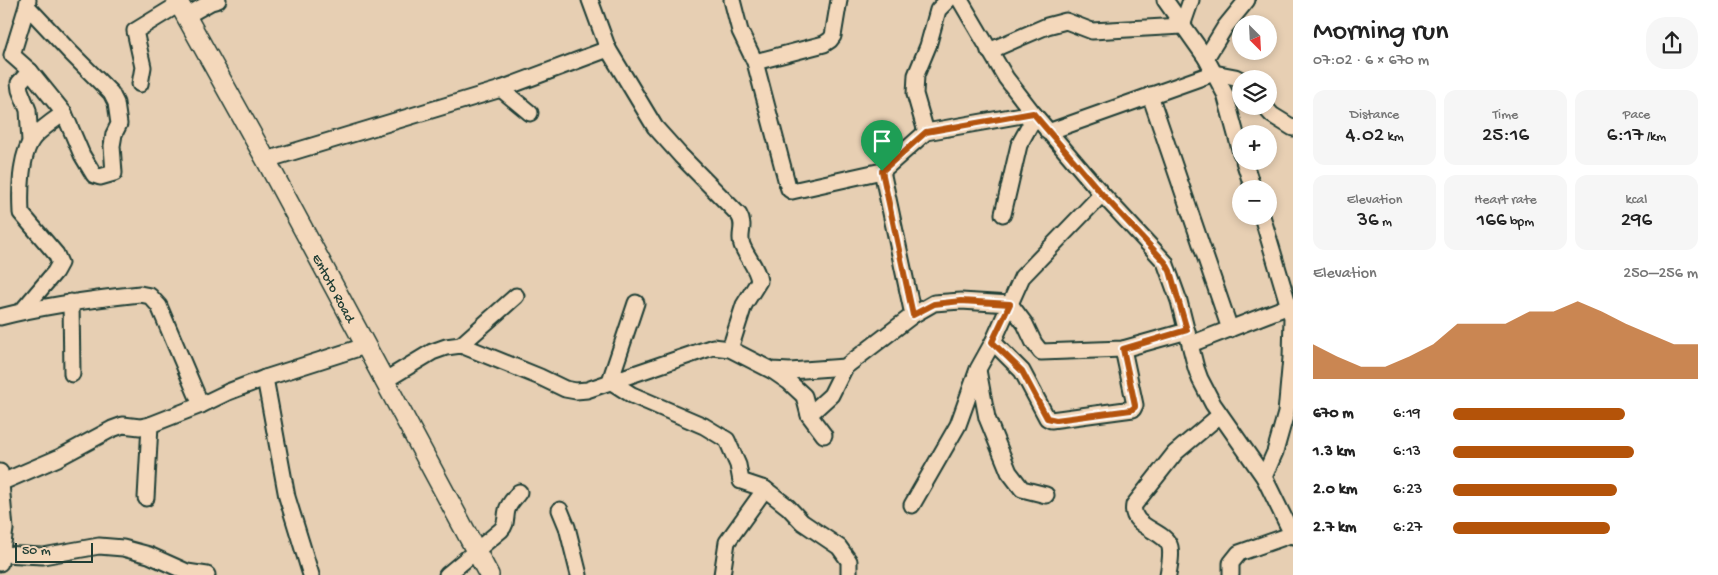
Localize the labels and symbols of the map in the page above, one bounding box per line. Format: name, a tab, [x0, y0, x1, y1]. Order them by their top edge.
north arrow	[1232, 15, 1278, 60]
pin	[861, 120, 903, 171]
street label: Entoto Road	[307, 252, 359, 328]
scale bar	[15, 540, 92, 563]

